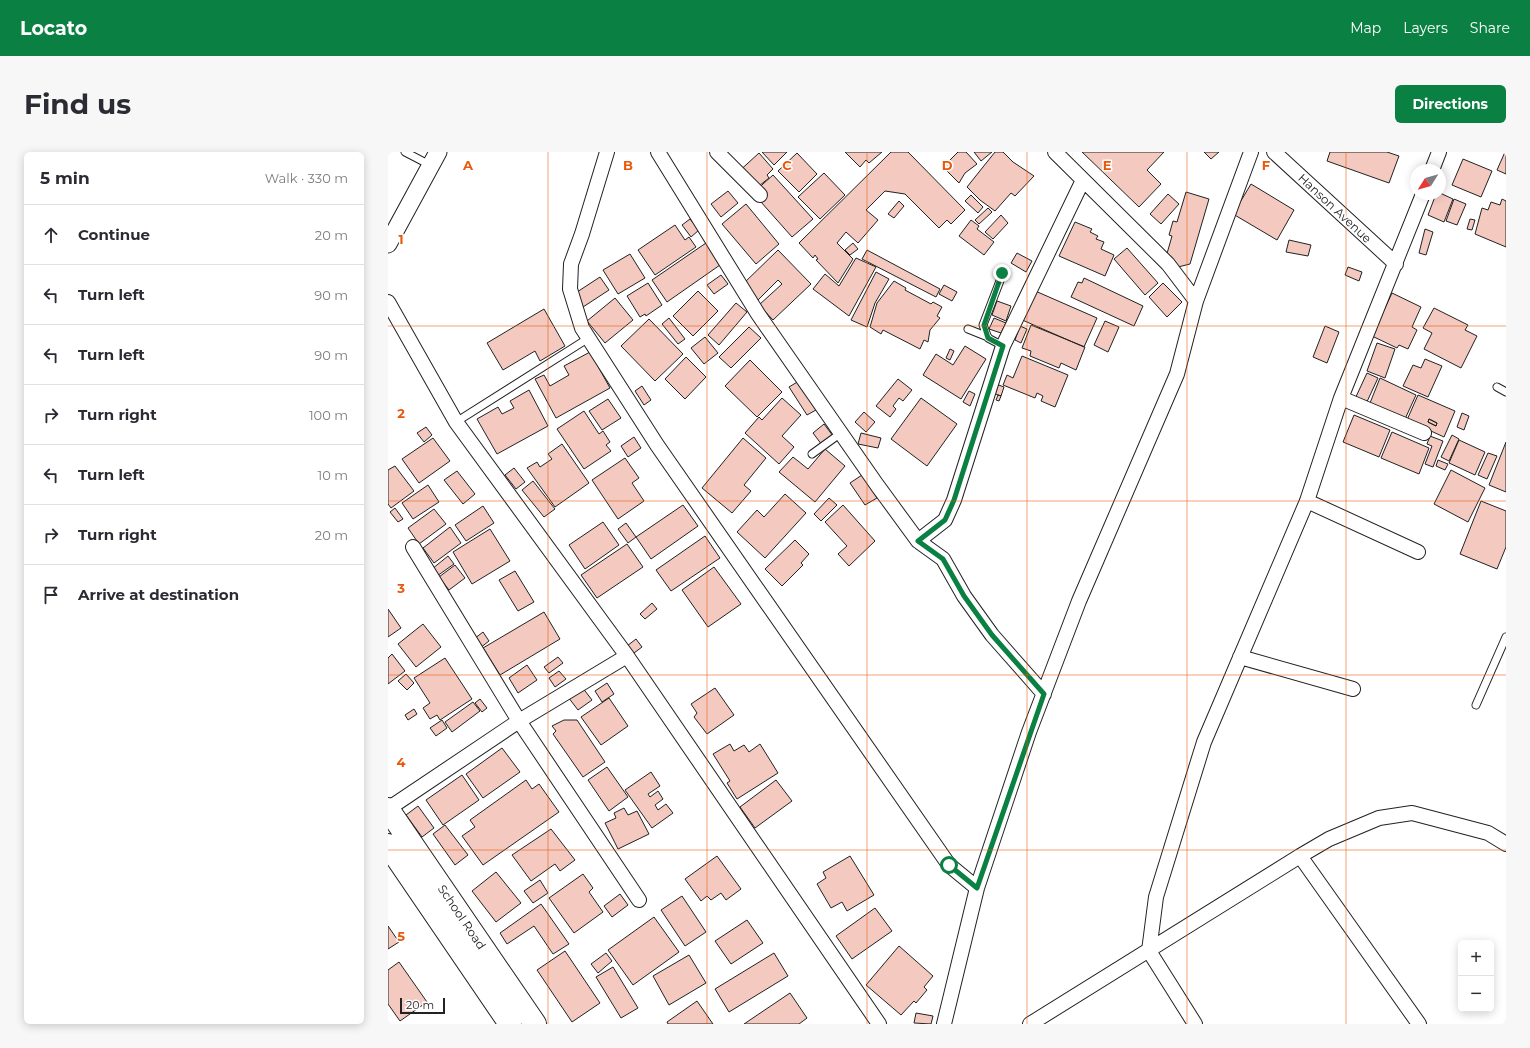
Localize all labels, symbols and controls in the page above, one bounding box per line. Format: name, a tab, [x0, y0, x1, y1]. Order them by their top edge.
text: Locato	[20, 17, 87, 40]
text: Map	[1350, 19, 1381, 37]
text: Layers	[1403, 19, 1448, 37]
text: Share	[1470, 19, 1510, 37]
button: Directions	[1395, 85, 1506, 123]
text: Find us	[24, 87, 131, 121]
text: A	[462, 157, 474, 173]
text: B	[623, 157, 633, 173]
text: C	[782, 157, 792, 173]
text: D	[942, 157, 953, 173]
text: E	[1103, 157, 1112, 173]
text: F	[1262, 157, 1270, 173]
north arrow	[1410, 164, 1446, 200]
text: 5 min	[40, 168, 90, 188]
text: Walk · 330 m	[265, 170, 348, 186]
street label: Hanson Avenue	[1295, 170, 1375, 246]
icon: ahead	[40, 224, 62, 246]
text: Continue	[78, 225, 150, 244]
text: 20 m	[315, 227, 348, 243]
text: 1	[398, 231, 404, 247]
route end	[993, 264, 1011, 282]
icon: left	[40, 284, 62, 306]
text: Turn left	[78, 285, 145, 304]
text: 90 m	[314, 287, 348, 303]
icon: left	[40, 344, 62, 366]
text: Turn left	[78, 345, 145, 364]
text: 90 m	[314, 347, 348, 363]
icon: right	[40, 404, 62, 426]
text: Turn right	[78, 405, 157, 424]
text: 2	[397, 405, 405, 421]
text: 100 m	[309, 407, 348, 423]
icon: left	[40, 464, 62, 486]
text: Turn left	[78, 465, 145, 484]
text: 10 m	[318, 467, 348, 483]
icon: right	[40, 524, 62, 546]
text: Turn right	[78, 525, 157, 544]
text: 20 m	[315, 527, 348, 543]
text: 3	[396, 580, 405, 596]
icon: arrive	[40, 584, 62, 606]
text: Arrive at destination	[78, 585, 239, 604]
text: 4	[397, 754, 406, 770]
route start	[940, 856, 958, 874]
street label: School Road	[435, 882, 489, 952]
text: 5	[397, 928, 405, 944]
map controls	[1458, 940, 1494, 1012]
button: +	[1458, 940, 1494, 976]
button: −	[1458, 976, 1494, 1012]
scale bar	[400, 996, 445, 1015]
text: 20 m	[406, 998, 434, 1012]

